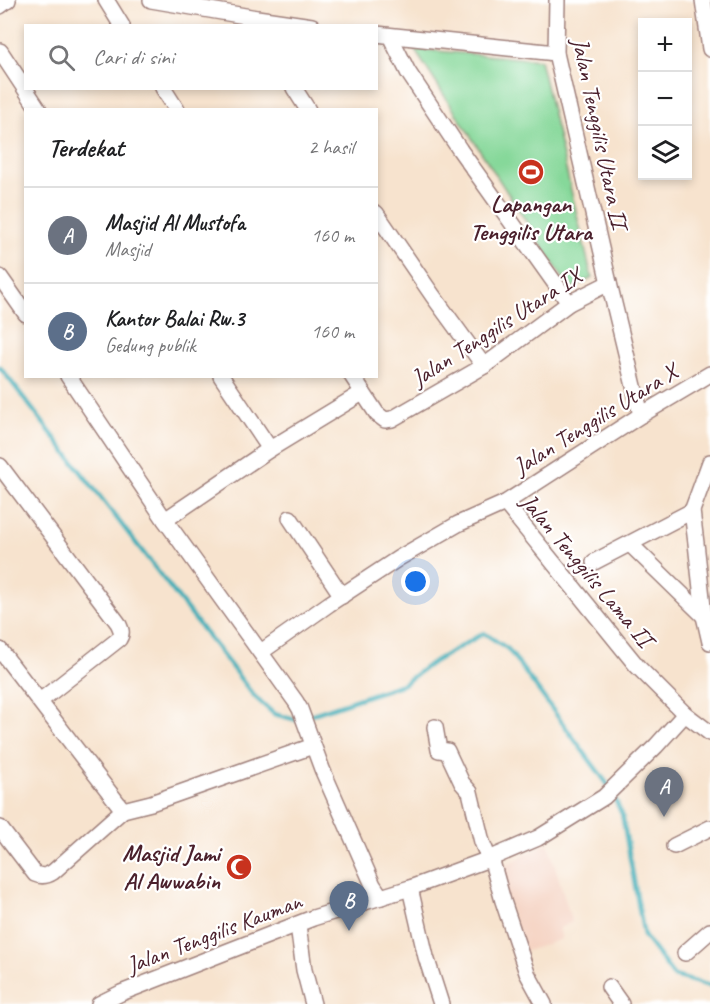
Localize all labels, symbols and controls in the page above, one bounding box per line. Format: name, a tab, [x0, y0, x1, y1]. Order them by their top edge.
map controls	[638, 18, 692, 180]
button: +	[638, 18, 692, 72]
search box	[24, 24, 378, 90]
street label: Jalan Tenggilis Utara II	[565, 34, 636, 235]
icon: search	[45, 41, 78, 74]
text: Cari di sini	[93, 43, 174, 71]
button: −	[638, 72, 692, 126]
button: layers	[638, 126, 692, 180]
text: Terdekat	[48, 131, 124, 164]
text: 2 hasil	[308, 135, 354, 160]
sports icon: Lapangan Tenggilis Utara	[516, 157, 546, 187]
place label: Lapangan Tenggilis Utara	[470, 189, 594, 247]
text: Masjid Al Mustofa	[105, 209, 245, 237]
text: A	[62, 223, 73, 248]
text: 160 m	[311, 223, 354, 248]
text: Masjid	[105, 237, 151, 262]
street label: Jalan Tenggilis Utara IX	[404, 259, 590, 394]
text: Kantor Balai Rw.3	[105, 305, 244, 333]
text: B	[62, 319, 73, 344]
text: 160 m	[311, 319, 354, 344]
text: Gedung publik	[105, 333, 196, 358]
street label: Jalan Tenggilis Utara X	[507, 355, 685, 482]
street label: Jalan Tenggilis Lama II	[513, 486, 663, 657]
your location	[401, 567, 430, 596]
pin: A	[644, 768, 684, 817]
place label: Masjid Jami Al Awwabin	[122, 838, 223, 896]
mosque icon: Masjid Jami Al Awwabin	[224, 852, 254, 882]
pin: B	[330, 882, 368, 931]
street label: Jalan Tenggilis Kauman	[121, 885, 307, 981]

